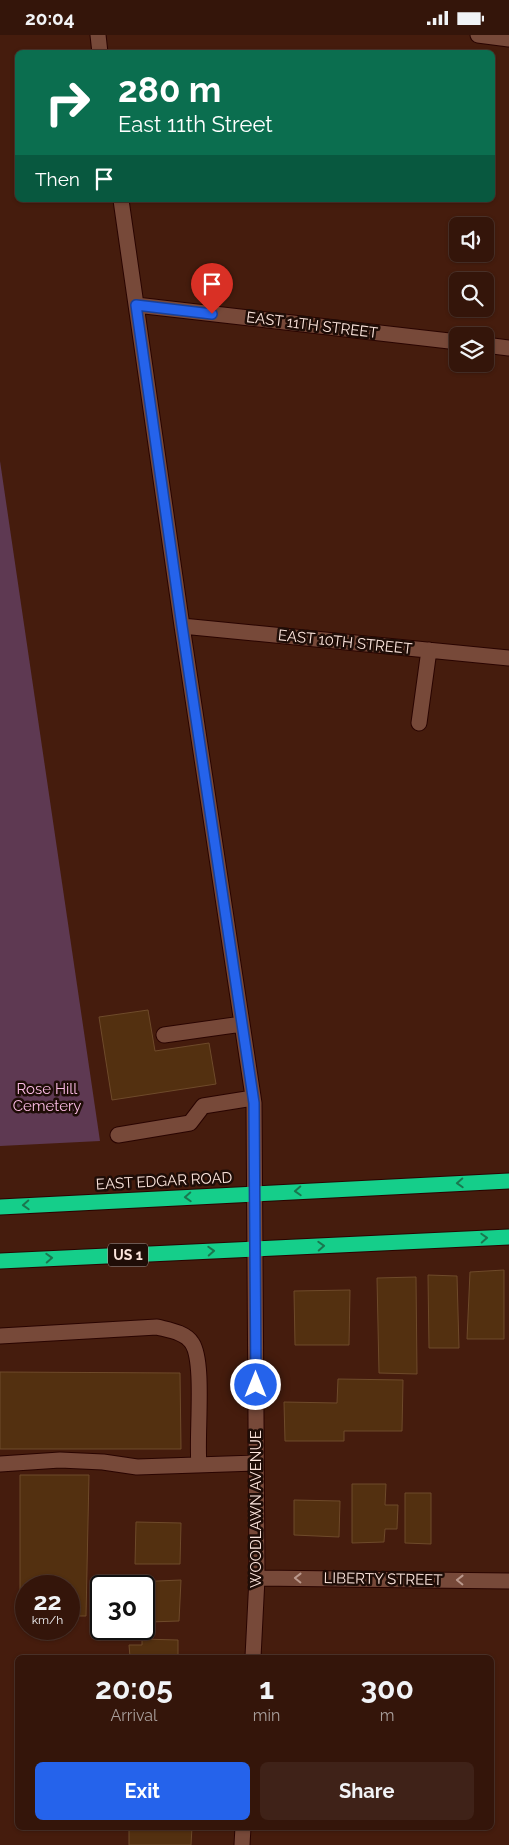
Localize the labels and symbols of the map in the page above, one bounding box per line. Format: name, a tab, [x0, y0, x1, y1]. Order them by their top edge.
pin	[191, 263, 233, 314]
street label: EAST 11TH STREET	[245, 308, 379, 342]
street label: EAST 10TH STREET	[277, 626, 413, 658]
park label: Rose Hill Cemetery	[13, 1080, 81, 1115]
street label: EAST EDGAR ROAD	[95, 1168, 233, 1194]
one-way arrow	[456, 1178, 464, 1189]
one-way arrow	[294, 1186, 302, 1197]
one-way arrow	[184, 1191, 192, 1202]
one-way arrow	[22, 1200, 30, 1211]
one-way arrow	[480, 1232, 488, 1243]
one-way arrow	[317, 1240, 325, 1251]
road number: US 1	[108, 1243, 148, 1267]
one-way arrow	[208, 1246, 215, 1256]
one-way arrow	[45, 1253, 53, 1264]
position arrow	[229, 1358, 281, 1410]
street label: WOODLAWN AVENUE	[247, 1430, 265, 1588]
street label: LIBERTY STREET	[323, 1569, 443, 1589]
one-way arrow	[294, 1573, 302, 1583]
speed limit sign: 30	[90, 1575, 155, 1640]
one-way arrow	[456, 1575, 464, 1585]

